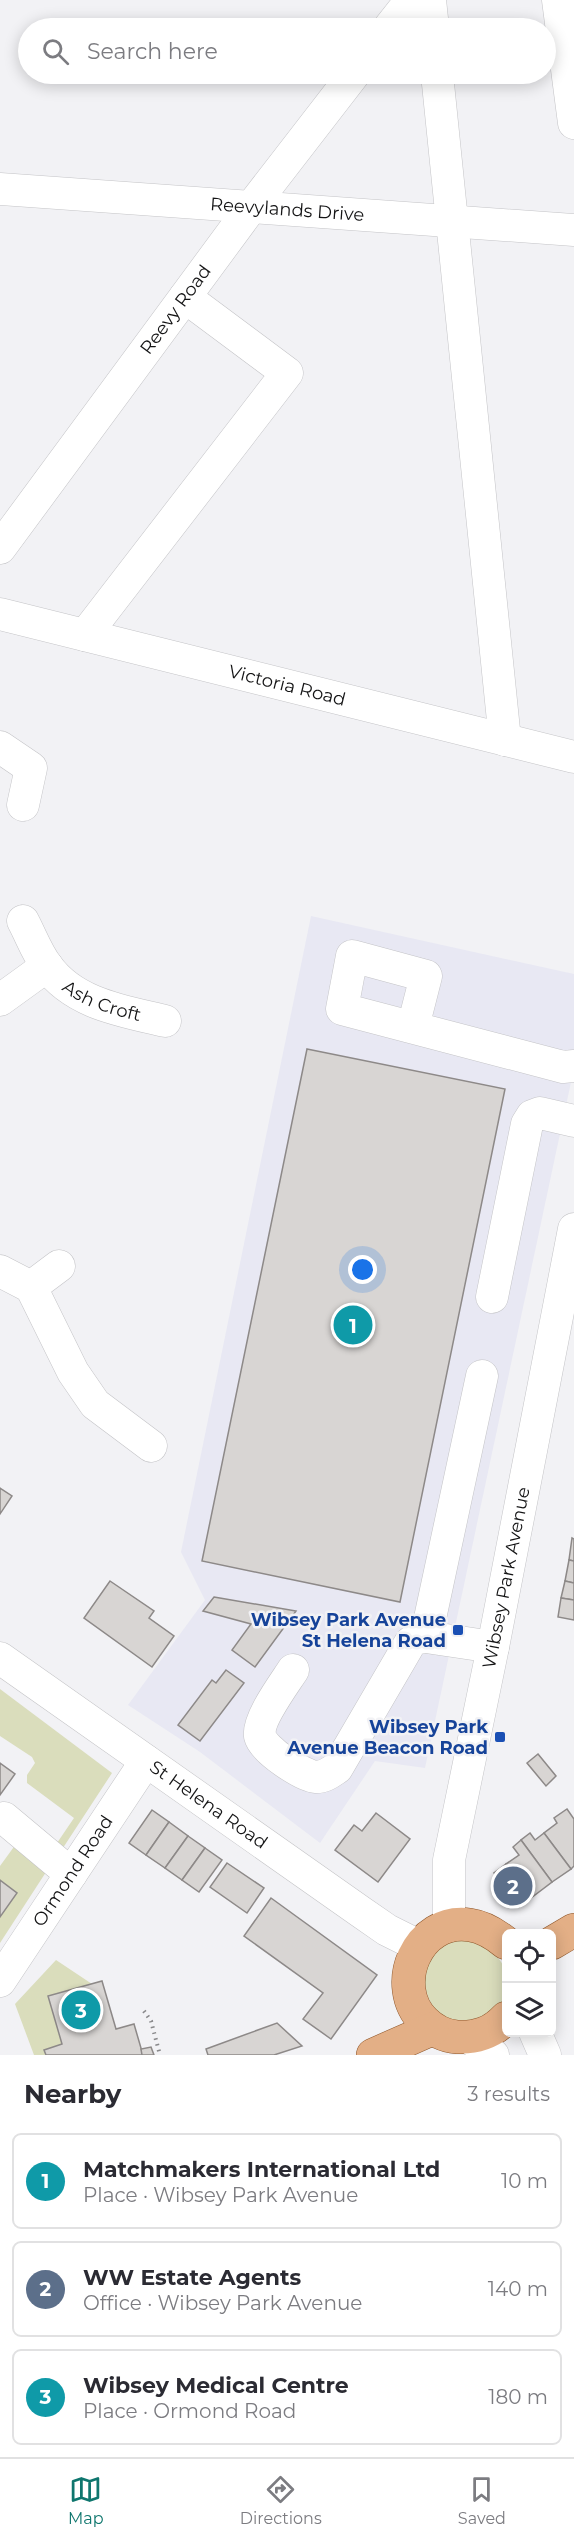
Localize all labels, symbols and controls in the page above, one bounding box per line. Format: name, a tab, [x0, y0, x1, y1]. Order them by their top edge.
search box	[18, 18, 556, 84]
icon: search	[39, 35, 72, 68]
text: Search here	[87, 38, 218, 65]
street label: Reevylands Drive	[209, 193, 365, 226]
street label: Reevy Road	[135, 261, 216, 359]
street label: Victoria Road	[226, 660, 348, 711]
street label: Ash Croft	[58, 976, 143, 1026]
your location	[348, 1255, 377, 1284]
pin: 1	[334, 1302, 372, 1348]
street label: Wibsey Park Avenue	[478, 1485, 535, 1671]
place label: Wibsey Park Avenue St Helena Road	[251, 1609, 446, 1652]
marker: Wibsey Park Avenue St Helena Road	[451, 1623, 465, 1637]
place label: Wibsey Park Avenue Beacon Road	[286, 1716, 488, 1759]
marker: Wibsey Park Avenue Beacon Road	[493, 1730, 507, 1744]
street label: St Helena Road	[145, 1756, 272, 1854]
street label: Ormond Road	[28, 1811, 118, 1931]
pin: 2	[494, 1864, 532, 1908]
map controls	[502, 1929, 556, 2037]
button: locate	[502, 1929, 556, 1983]
button: layers	[502, 1983, 556, 2037]
pin: 3	[62, 1988, 100, 2032]
text: Nearby	[24, 2078, 121, 2110]
text: 3 results	[467, 2082, 550, 2106]
text: Matchmakers International Ltd	[83, 2156, 440, 2183]
text: 1	[42, 2169, 49, 2193]
text: 10 m	[501, 2169, 548, 2193]
text: Place · Wibsey Park Avenue	[83, 2183, 358, 2207]
text: WW Estate Agents	[83, 2264, 301, 2291]
text: 2	[40, 2277, 51, 2301]
text: 140 m	[488, 2277, 548, 2301]
text: Office · Wibsey Park Avenue	[83, 2291, 362, 2315]
text: Wibsey Medical Centre	[83, 2372, 349, 2399]
text: 3	[40, 2385, 51, 2409]
text: 180 m	[488, 2385, 548, 2409]
text: Place · Ormond Road	[83, 2399, 296, 2423]
tab: Map	[68, 2473, 104, 2528]
tab: Directions	[240, 2473, 322, 2528]
tab: Saved	[458, 2473, 506, 2528]

